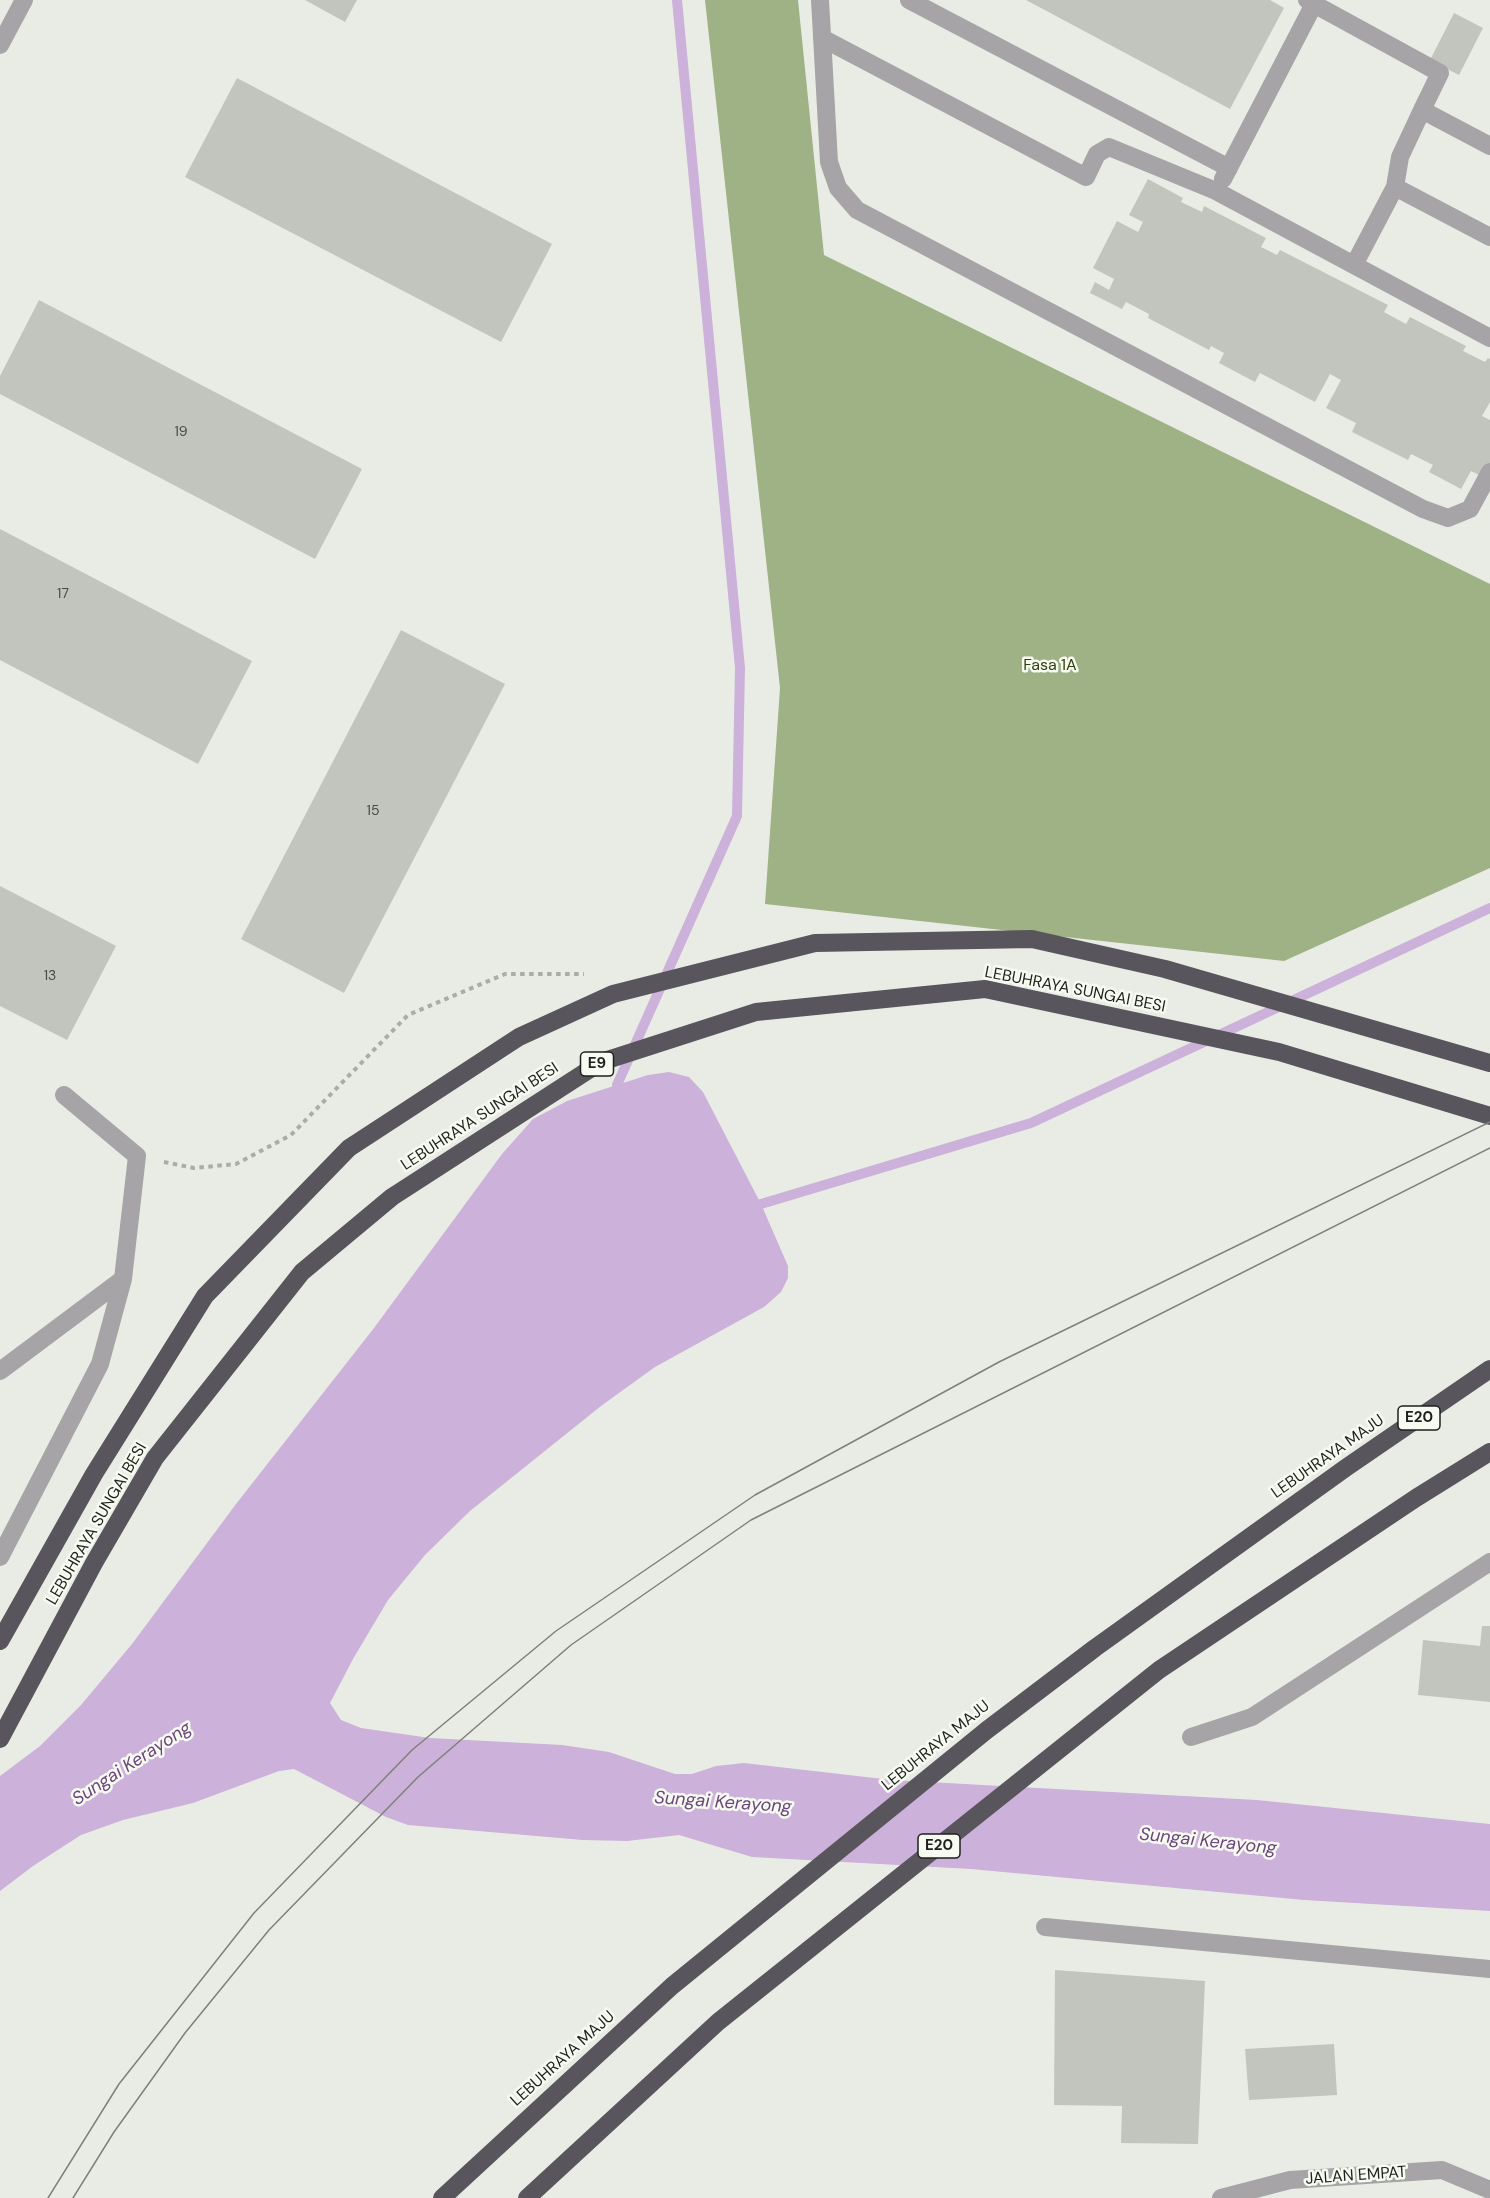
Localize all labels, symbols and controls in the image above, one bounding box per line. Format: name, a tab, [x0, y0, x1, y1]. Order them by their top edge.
house number: 19	[174, 424, 188, 440]
house number: 17	[57, 586, 69, 602]
park label: Fasa 1A	[1023, 656, 1077, 676]
house number: 15	[367, 803, 379, 819]
street label: LEBUHRAYA SUNGAI BESI	[983, 963, 1167, 1017]
house number: 13	[44, 968, 56, 984]
road number: E9	[580, 1052, 614, 1076]
street label: LEBUHRAYA SUNGAI BESI	[398, 1059, 562, 1175]
road number: E20	[1398, 1406, 1440, 1430]
street label: LEBUHRAYA MAJU	[1268, 1411, 1388, 1503]
street label: LEBUHRAYA SUNGAI BESI	[43, 1440, 151, 1608]
street label: LEBUHRAYA MAJU	[878, 1697, 994, 1795]
water label: Sungai Kerayong	[68, 1717, 196, 1811]
water label: Sungai Kerayong	[654, 1787, 792, 1819]
water label: Sungai Kerayong	[1138, 1824, 1278, 1860]
road number: E20	[918, 1834, 960, 1858]
street label: LEBUHRAYA MAJU	[507, 2007, 619, 2111]
street label: JALAN EMPAT	[1305, 2163, 1407, 2189]

